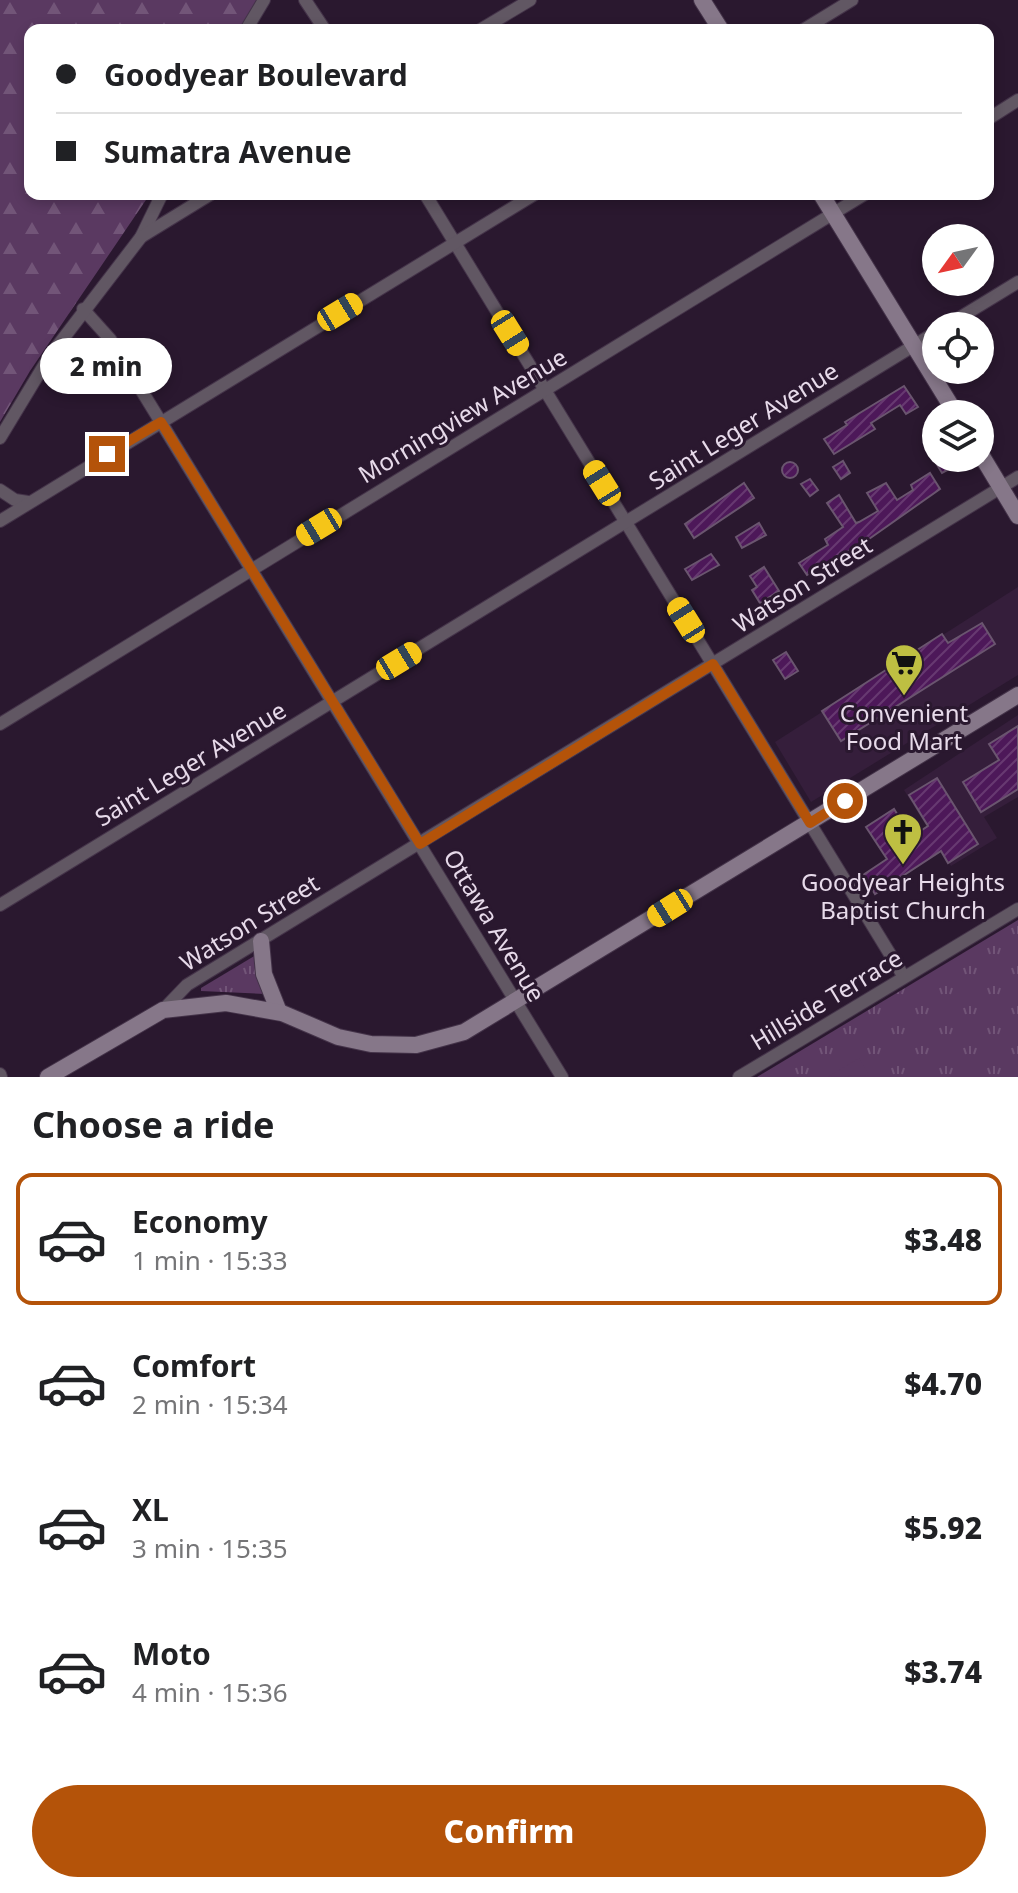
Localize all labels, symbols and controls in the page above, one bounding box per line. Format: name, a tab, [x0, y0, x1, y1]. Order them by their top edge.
text: Goodyear Boulevard	[104, 54, 408, 95]
text: Sumatra Avenue	[104, 131, 352, 172]
north arrow	[922, 224, 994, 296]
map controls	[922, 224, 994, 472]
car	[313, 289, 367, 335]
car	[487, 306, 533, 360]
button: locate	[922, 312, 994, 384]
callout: 2 min	[41, 338, 173, 394]
street label: Morningview Avenue	[352, 340, 572, 490]
text: 2 min	[70, 348, 142, 384]
street label: Saint Leger Avenue	[642, 353, 844, 497]
button: layers	[922, 400, 994, 472]
route end	[89, 436, 125, 472]
car	[579, 456, 625, 510]
car	[292, 504, 346, 550]
street label: Watson Street	[726, 528, 878, 640]
car	[663, 593, 709, 647]
car	[372, 638, 426, 684]
supermarket icon: Convenient Food Mart	[883, 642, 925, 697]
street label: Saint Leger Avenue	[88, 693, 292, 833]
place label: Convenient Food Mart	[840, 696, 968, 757]
route start	[827, 783, 863, 819]
church icon: Goodyear Heights Baptist Church	[882, 811, 924, 866]
street label: Ottawa Avenue	[436, 843, 554, 1007]
place label: Goodyear Heights Baptist Church	[801, 865, 1005, 926]
street label: Watson Street	[173, 866, 325, 978]
car	[643, 885, 697, 931]
street label: Hillside Terrace	[744, 941, 908, 1057]
text: Choose a ride	[32, 1100, 274, 1149]
text: Economy	[132, 1201, 268, 1242]
icon: car	[36, 1203, 108, 1275]
text: $3.48	[904, 1219, 982, 1260]
text: 1 min · 15:33	[132, 1242, 288, 1278]
text: Comfort	[132, 1345, 256, 1386]
icon: car	[36, 1347, 108, 1419]
text: $4.70	[904, 1363, 982, 1404]
text: 2 min · 15:34	[132, 1386, 288, 1422]
text: XL	[132, 1489, 169, 1530]
icon: car	[36, 1491, 108, 1563]
text: $5.92	[904, 1507, 982, 1548]
text: 3 min · 15:35	[132, 1530, 288, 1566]
text: Moto	[132, 1633, 211, 1674]
icon: car	[36, 1635, 108, 1707]
text: $3.74	[904, 1651, 982, 1692]
text: 4 min · 15:36	[132, 1674, 288, 1710]
button: Confirm	[32, 1785, 986, 1877]

